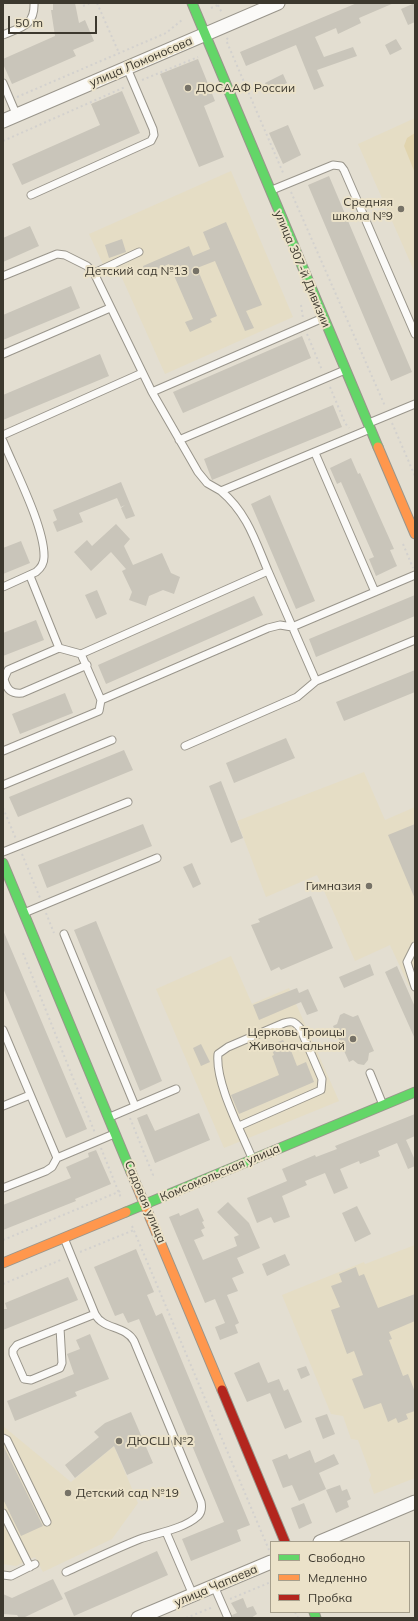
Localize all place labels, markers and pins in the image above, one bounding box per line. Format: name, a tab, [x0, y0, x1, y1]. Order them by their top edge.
place label: ДОСААФ России	[196, 81, 295, 95]
marker: ДОСААФ России	[183, 83, 193, 93]
place label: Средняя школа №9	[332, 195, 393, 223]
marker: Средняя школа №9	[396, 204, 406, 214]
place label: Детский сад №13	[85, 264, 188, 278]
marker: Детский сад №13	[191, 266, 201, 276]
place label: Гимназия	[306, 879, 361, 893]
marker: Гимназия	[364, 881, 374, 891]
place label: Церковь Троицы Живоначальной	[248, 1025, 345, 1053]
marker: Церковь Троицы Живоначальной	[348, 1034, 358, 1044]
place label: ДЮСШ №2	[127, 1434, 194, 1448]
marker: ДЮСШ №2	[114, 1436, 124, 1446]
place label: Детский сад №19	[76, 1486, 179, 1500]
marker: Детский сад №19	[63, 1488, 73, 1498]

